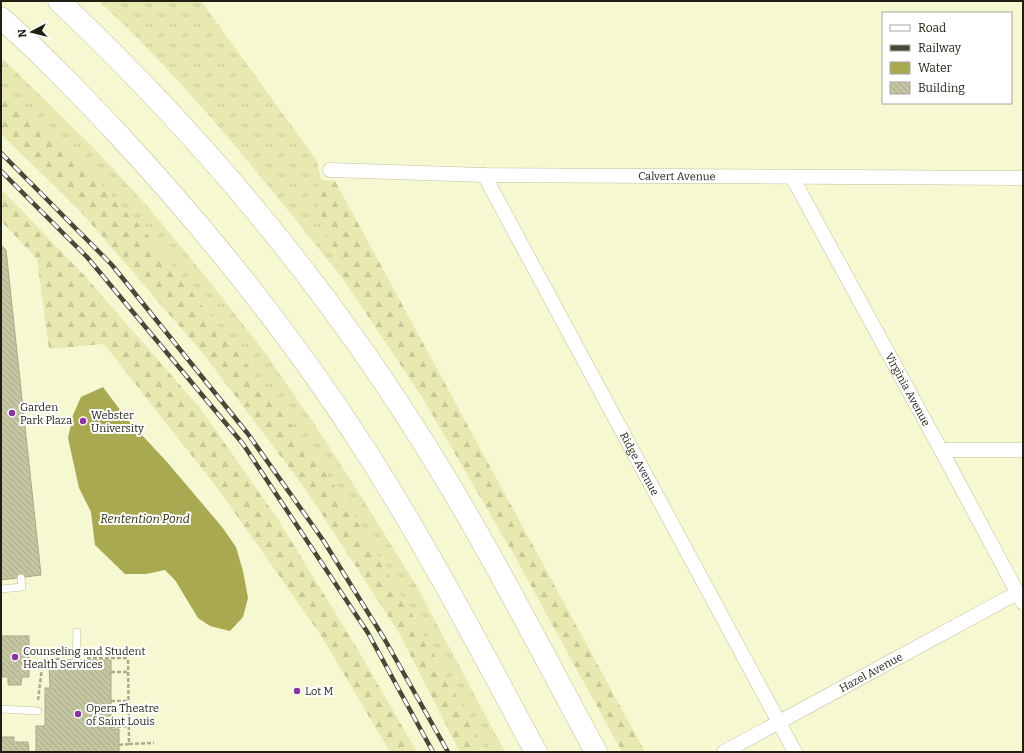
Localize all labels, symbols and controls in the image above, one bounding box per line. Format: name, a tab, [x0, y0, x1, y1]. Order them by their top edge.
north arrow	[12, 12, 52, 52]
legend	[882, 12, 1012, 104]
text: Road	[918, 21, 946, 35]
text: N	[16, 28, 30, 38]
text: Railway	[918, 41, 962, 55]
text: Water	[918, 61, 953, 75]
text: Building	[918, 81, 965, 95]
street label: Calvert Avenue	[638, 170, 716, 183]
street label: Virginia Avenue	[882, 351, 933, 429]
place label: Garden Park Plaza	[20, 401, 72, 427]
marker: Garden Park Plaza	[7, 408, 17, 418]
place label: Webster University	[91, 409, 144, 435]
marker: Webster University	[78, 416, 88, 426]
street label: Ridge Avenue	[617, 430, 661, 498]
water label: Rentention Pond	[100, 512, 190, 526]
place label: Counseling and Student Health Services	[23, 645, 145, 671]
street label: Hazel Avenue	[837, 650, 905, 695]
marker: Counseling and Student Health Services	[10, 652, 20, 662]
place label: Lot M	[305, 685, 333, 698]
marker: Lot M	[292, 686, 302, 696]
place label: Opera Theatre of Saint Louis	[86, 702, 159, 728]
marker: Opera Theatre of Saint Louis	[73, 709, 83, 719]

